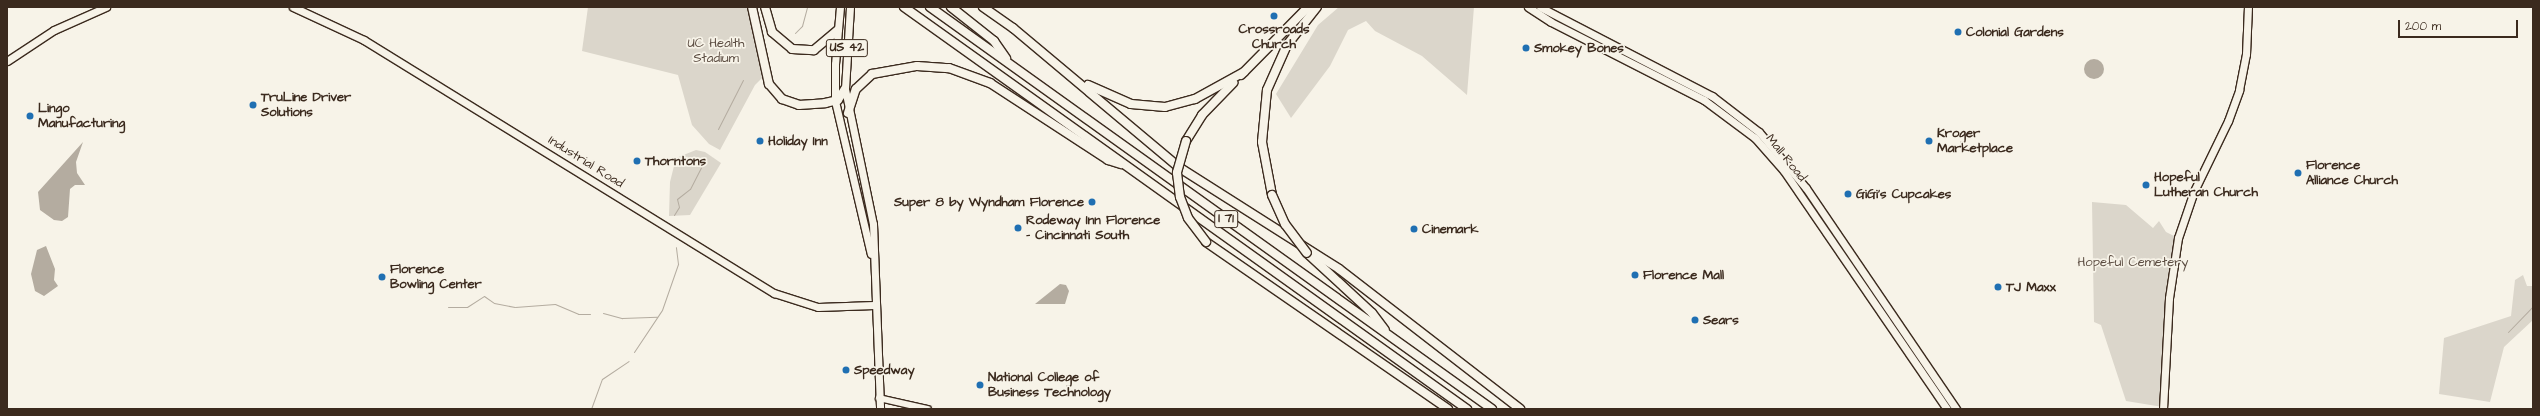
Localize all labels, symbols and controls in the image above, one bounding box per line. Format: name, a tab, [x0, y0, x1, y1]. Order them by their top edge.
marker: Crossroads Church	[1269, 11, 1279, 21]
scale bar	[2400, 12, 2520, 38]
text: 200 m	[2405, 18, 2441, 35]
place label: Crossroads Church	[1238, 22, 1310, 53]
place label: Colonial Gardens	[1966, 24, 2064, 40]
marker: Colonial Gardens	[1953, 27, 1963, 37]
park label: UC Health Stadium	[688, 36, 744, 67]
road number: US 42	[825, 38, 869, 58]
place label: Smokey Bones	[1534, 40, 1624, 56]
marker: Smokey Bones	[1521, 43, 1531, 53]
place label: TruLine Driver Solutions	[261, 90, 351, 121]
marker: TruLine Driver Solutions	[248, 100, 258, 110]
place label: Lingo Manufacturing	[38, 101, 125, 132]
marker: Lingo Manufacturing	[25, 111, 35, 121]
place label: Kroger Marketplace	[1937, 126, 2013, 157]
street label: Mall Road	[1762, 131, 1810, 185]
street label: Industrial Road	[545, 132, 627, 192]
place label: Holiday Inn	[768, 133, 828, 149]
marker: Holiday Inn	[755, 136, 765, 146]
marker: Kroger Marketplace	[1924, 136, 1934, 146]
place label: Thorntons	[645, 153, 706, 169]
marker: Thorntons	[632, 156, 642, 166]
place label: Florence Alliance Church	[2306, 158, 2398, 189]
marker: Florence Alliance Church	[2293, 168, 2303, 178]
place label: Hopeful Lutheran Church	[2154, 170, 2258, 201]
marker: Hopeful Lutheran Church	[2141, 180, 2151, 190]
place label: GiGi's Cupcakes	[1856, 186, 1951, 202]
marker: GiGi's Cupcakes	[1843, 189, 1853, 199]
place label: Super 8 by Wyndham Florence	[894, 194, 1084, 210]
marker: Super 8 by Wyndham Florence	[1087, 197, 1097, 207]
road number: I 71	[1214, 209, 1238, 229]
place label: Rodeway Inn Florence - Cincinnati South	[1026, 213, 1160, 244]
place label: Cinemark	[1422, 221, 1479, 237]
marker: Rodeway Inn Florence - Cincinnati South	[1013, 223, 1023, 233]
marker: Cinemark	[1409, 224, 1419, 234]
park label: Hopeful Cemetery	[2077, 254, 2189, 270]
place label: Florence Bowling Center	[390, 262, 482, 293]
place label: Florence Mall	[1643, 267, 1724, 283]
marker: Florence Mall	[1630, 270, 1640, 280]
marker: Florence Bowling Center	[377, 272, 387, 282]
place label: TJ Maxx	[2006, 279, 2056, 295]
marker: TJ Maxx	[1993, 282, 2003, 292]
place label: Sears	[1703, 312, 1739, 328]
marker: Sears	[1690, 315, 1700, 325]
place label: Speedway	[854, 362, 915, 378]
marker: Speedway	[841, 365, 851, 375]
place label: National College of Business Technology	[988, 370, 1111, 401]
marker: National College of Business Technology	[975, 380, 985, 390]

